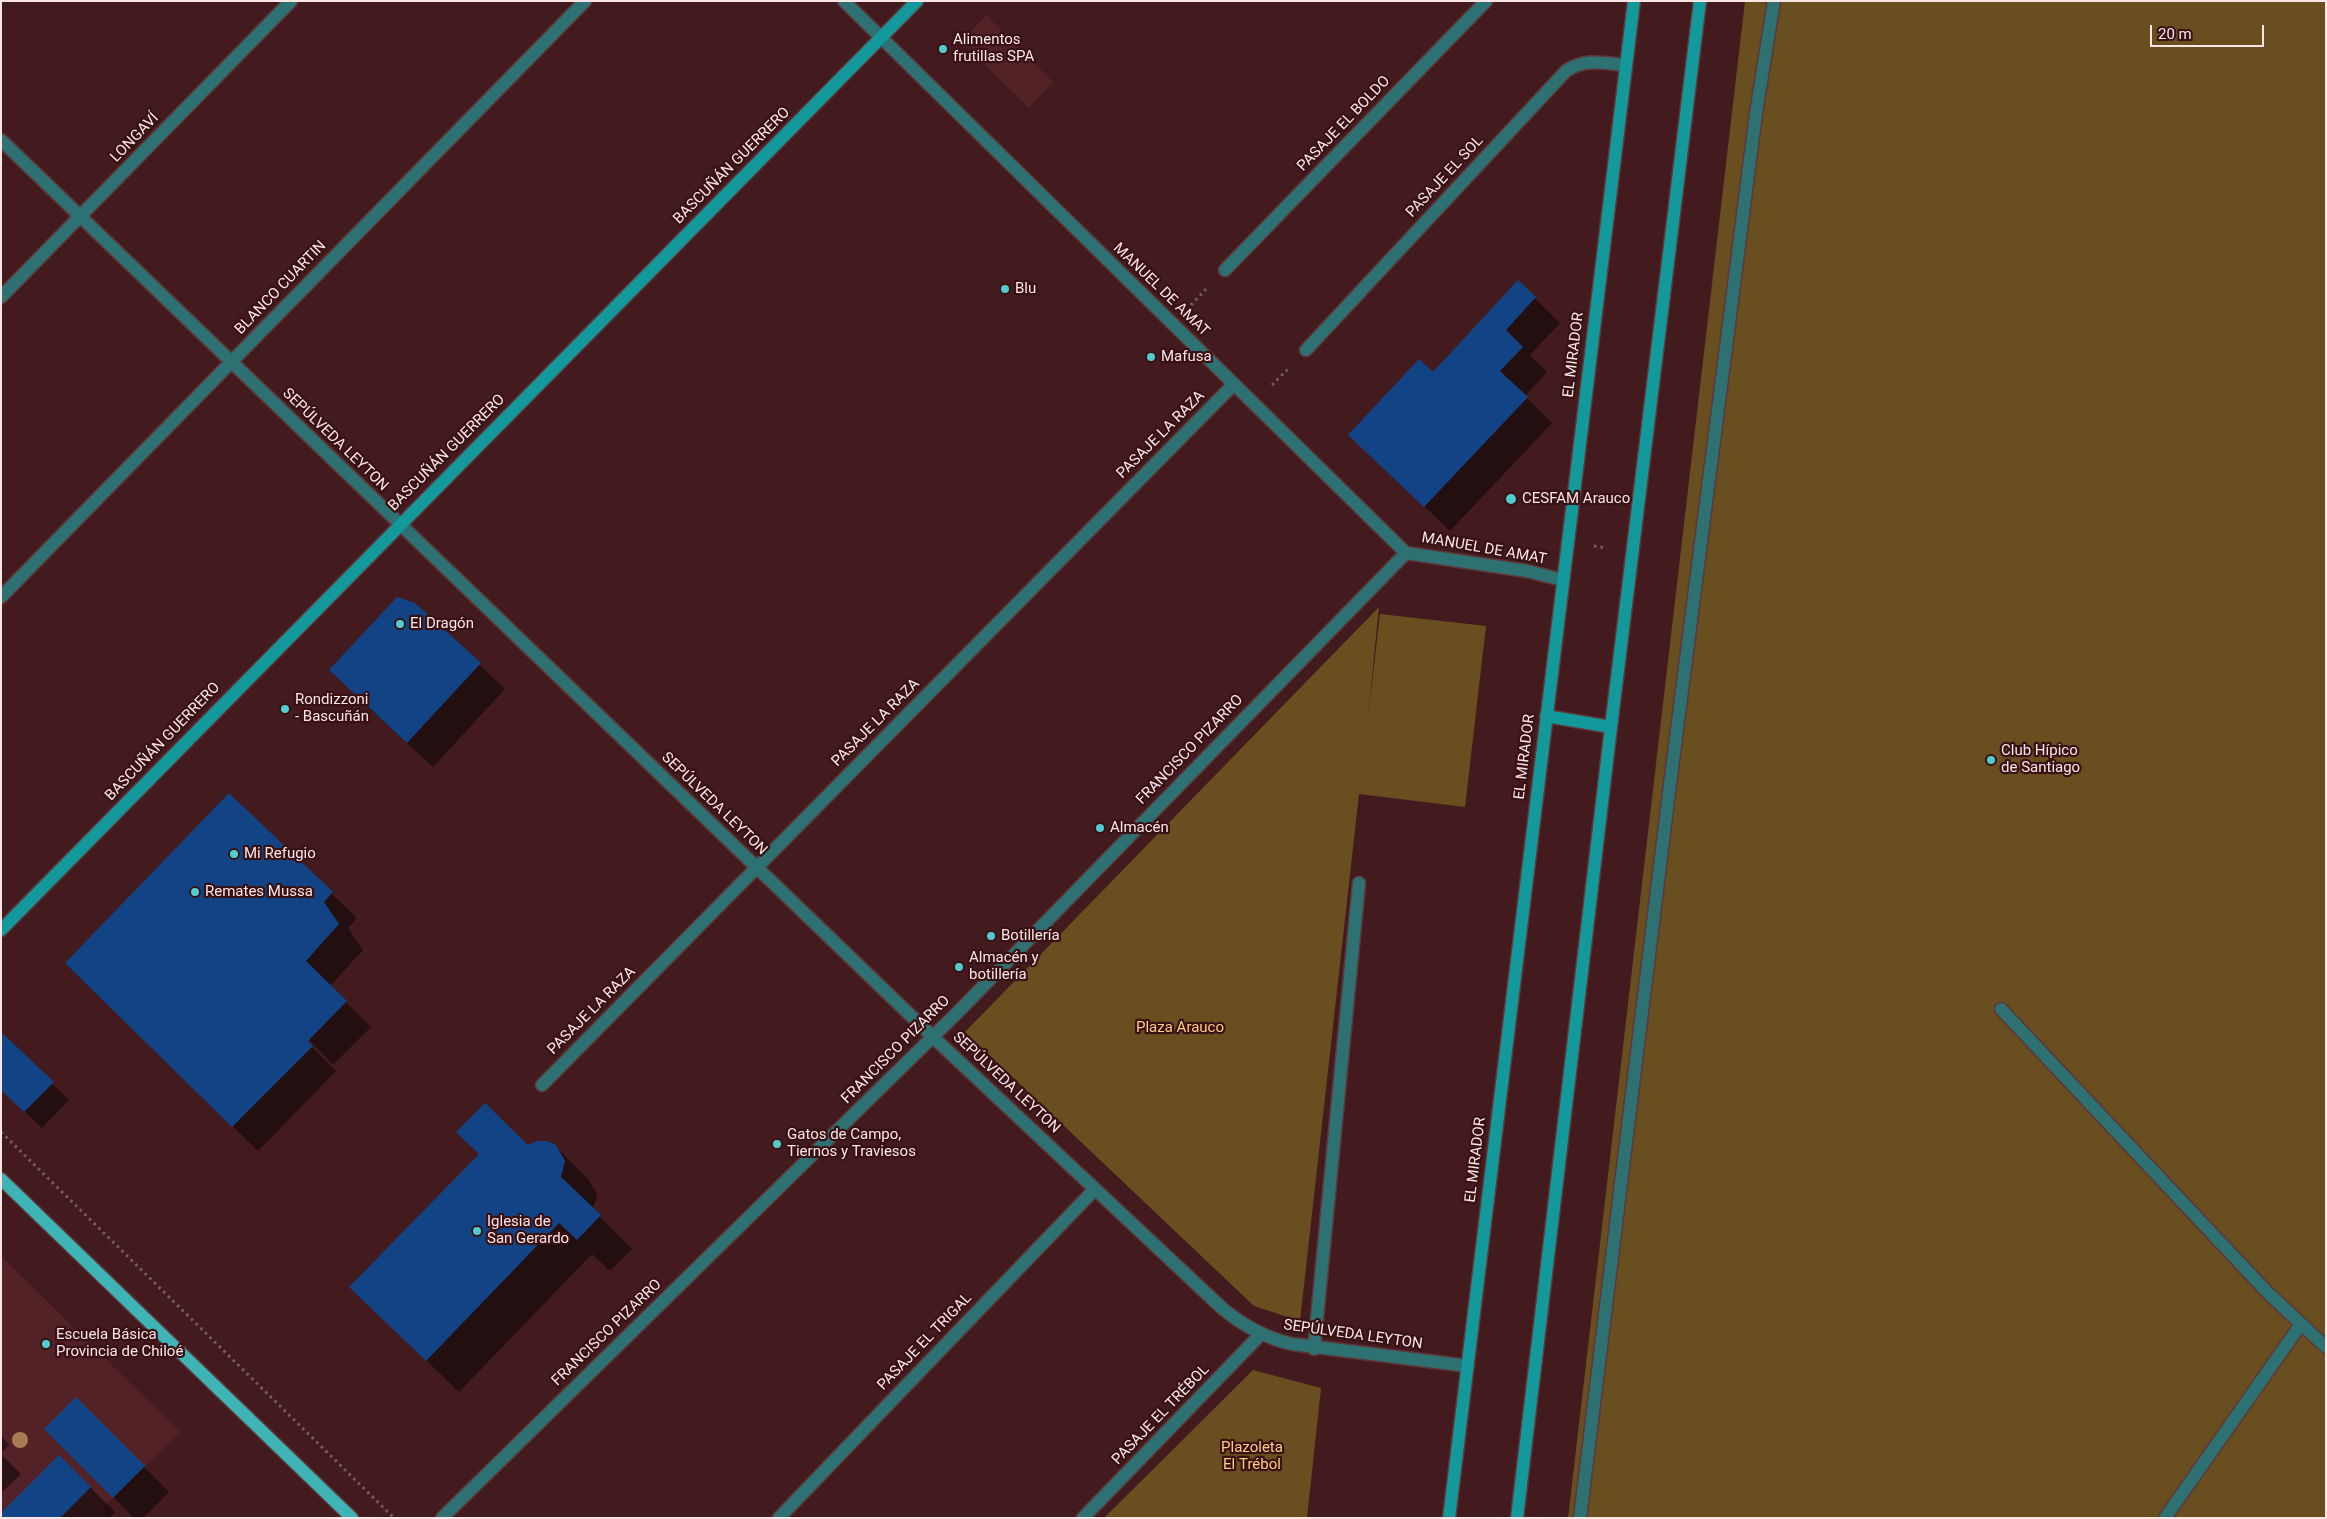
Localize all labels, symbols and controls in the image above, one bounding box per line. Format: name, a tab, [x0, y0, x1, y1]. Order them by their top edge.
scale bar	[2152, 15, 2266, 47]
text: 20 m	[2158, 25, 2192, 43]
place label: Alimentos frutillas SPA	[953, 31, 1034, 66]
marker: Alimentos frutillas SPA	[937, 43, 949, 55]
street label: PASAJE EL BOLDO	[1294, 73, 1394, 175]
street label: BASCUÑÁN GUERRERO	[670, 104, 794, 228]
street label: LONGAVÍ	[107, 110, 163, 166]
street label: PASAJE EL SOL	[1403, 132, 1487, 222]
street label: BLANCO CUARTIN	[232, 237, 330, 339]
street label: MANUEL DE AMAT	[1109, 240, 1213, 340]
place label: Blu	[1015, 280, 1036, 298]
marker: Blu	[999, 283, 1011, 295]
street label: EL MIRADOR	[1560, 311, 1588, 399]
place label: Mafusa	[1161, 348, 1212, 366]
marker: Mafusa	[1145, 351, 1157, 363]
street label: SEPÚLVEDA LEYTON	[278, 385, 392, 495]
street label: PASAJE LA RAZA	[1113, 387, 1209, 483]
street label: BASCUÑÁN GUERRERO	[385, 391, 509, 515]
place label: CESFAM Arauco	[1522, 490, 1630, 508]
marker: CESFAM Arauco	[1504, 492, 1518, 506]
street label: MANUEL DE AMAT	[1420, 529, 1548, 569]
place label: El Dragón	[410, 615, 474, 633]
marker: El Dragón	[394, 618, 406, 630]
street label: PASAJE LA RAZA	[828, 675, 924, 771]
street label: BASCUÑÁN GUERRERO	[102, 679, 224, 805]
place label: Rondizzoni - Bascuñán	[295, 691, 369, 726]
street label: FRANCISCO PIZARRO	[1133, 691, 1247, 809]
marker: Rondizzoni - Bascuñán	[279, 703, 291, 715]
street label: EL MIRADOR	[1511, 713, 1539, 801]
place label: Club Hípico de Santiago	[2001, 742, 2080, 777]
street label: SEPÚLVEDA LEYTON	[657, 749, 771, 859]
marker: Club Hípico de Santiago	[1985, 754, 1997, 766]
place label: Almacén	[1110, 819, 1169, 837]
marker: Almacén	[1094, 822, 1106, 834]
place label: Mi Refugio	[244, 845, 316, 863]
marker: Mi Refugio	[228, 848, 240, 860]
place label: Remates Mussa	[205, 883, 313, 901]
marker: Remates Mussa	[189, 886, 201, 898]
place label: Botillería	[1001, 927, 1060, 945]
marker: Botillería	[985, 930, 997, 942]
place label: Almacén y botillería	[969, 949, 1039, 984]
marker: Almacén y botillería	[953, 961, 965, 973]
street label: PASAJE LA RAZA	[544, 963, 640, 1059]
street label: FRANCISCO PIZARRO	[838, 992, 954, 1108]
park label: Plaza Arauco	[1136, 1019, 1224, 1037]
street label: SEPÚLVEDA LEYTON	[949, 1029, 1063, 1137]
street label: EL MIRADOR	[1462, 1116, 1490, 1204]
place label: Gatos de Campo, Tiernos y Traviesos	[787, 1126, 916, 1161]
marker: Gatos de Campo, Tiernos y Traviesos	[771, 1138, 783, 1150]
place label: Iglesia de San Gerardo	[487, 1213, 569, 1248]
marker: Iglesia de San Gerardo	[471, 1225, 483, 1237]
street label: FRANCISCO PIZARRO	[548, 1276, 666, 1390]
street label: PASAJE EL TRIGAL	[874, 1290, 976, 1394]
street label: SEPÚLVEDA LEYTON	[1282, 1316, 1424, 1354]
place label: Escuela Básica Provincia de Chiloé	[56, 1326, 183, 1361]
marker: Escuela Básica Provincia de Chiloé	[40, 1338, 52, 1350]
street label: PASAJE EL TRÉBOL	[1109, 1361, 1213, 1469]
park label: Plazoleta El Trébol	[1221, 1439, 1283, 1474]

